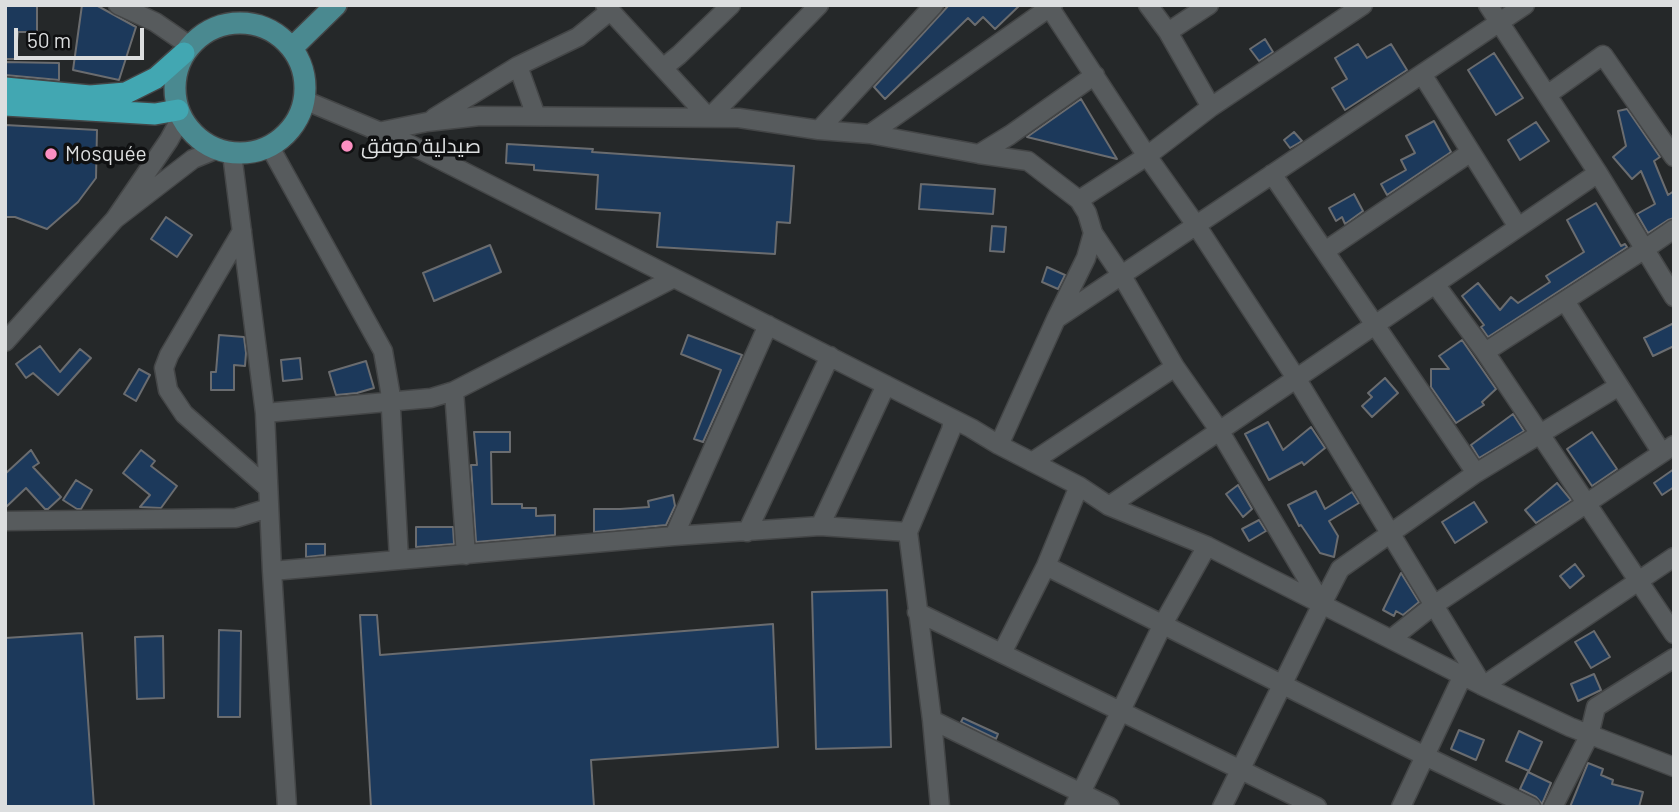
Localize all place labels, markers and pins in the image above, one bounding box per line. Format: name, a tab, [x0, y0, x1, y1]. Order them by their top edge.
place label: صيدلية موفق	[361, 133, 481, 159]
marker: صيدلية موفق	[339, 138, 355, 154]
place label: Mosquée	[65, 141, 147, 167]
marker: Mosquée	[43, 146, 59, 162]

